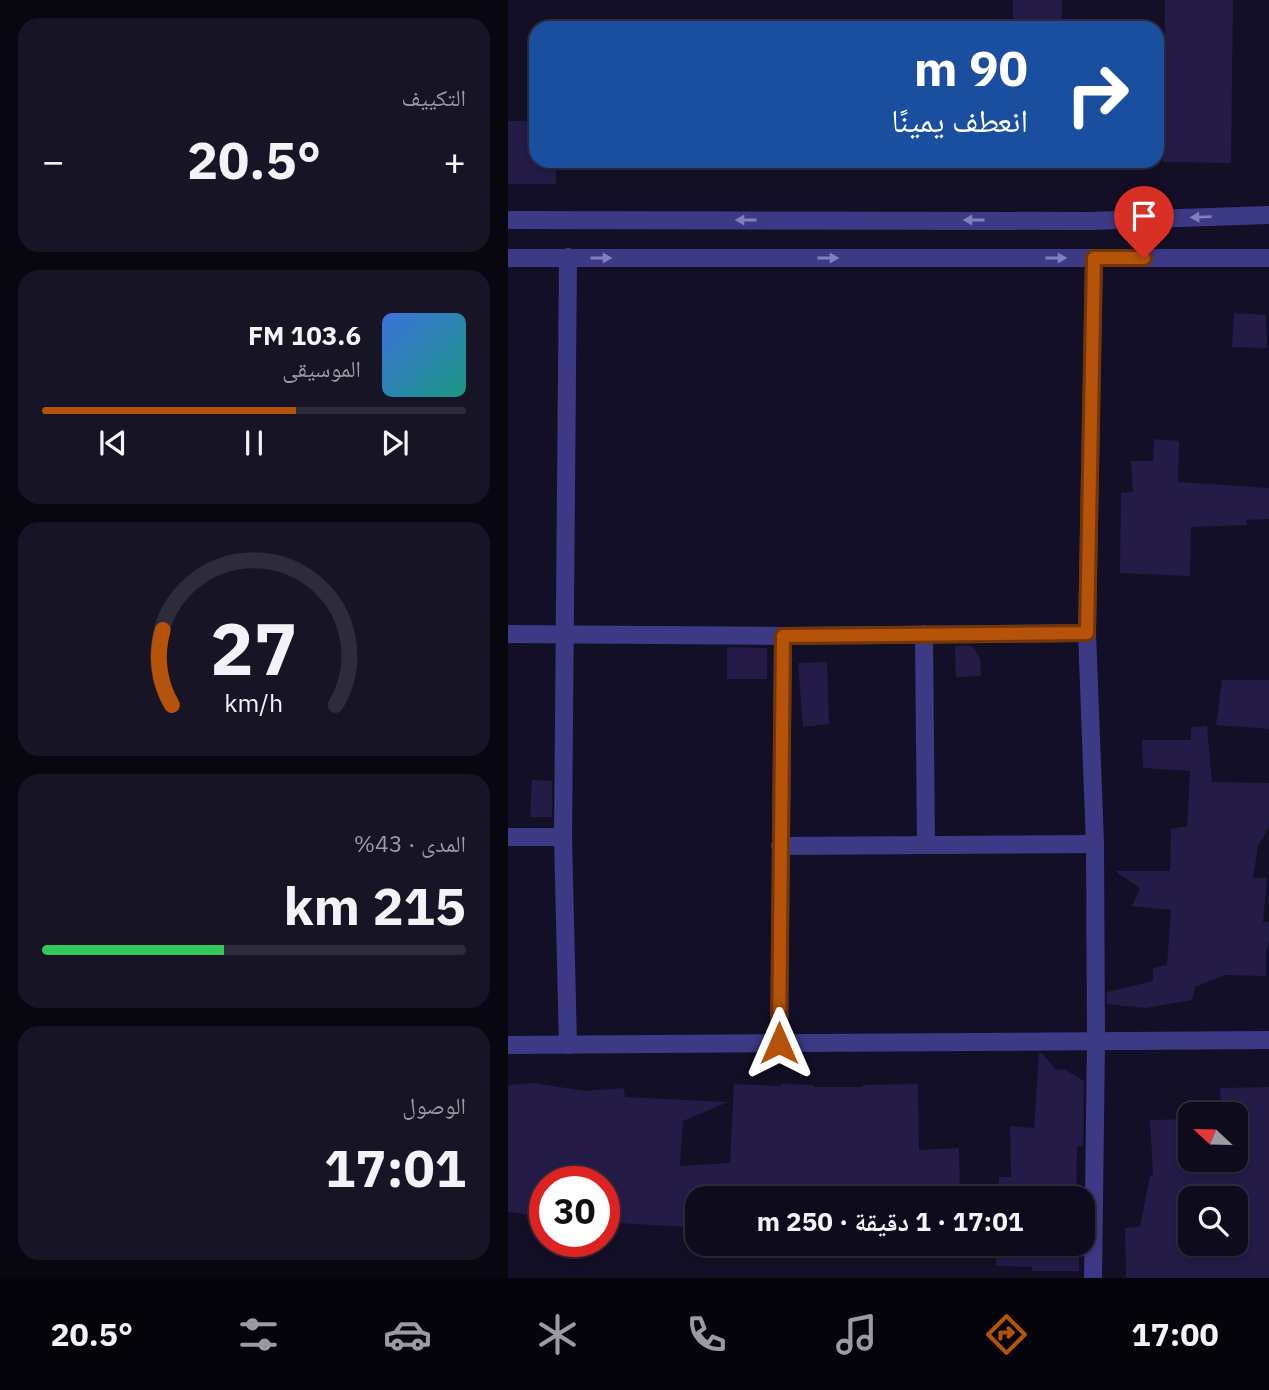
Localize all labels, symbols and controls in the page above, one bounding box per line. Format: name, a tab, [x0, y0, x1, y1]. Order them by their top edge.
text: 90 m	[914, 36, 1028, 99]
icon: right	[1052, 49, 1143, 140]
text: التكييف	[401, 82, 466, 112]
text: انعطف يمينًا	[891, 99, 1028, 141]
text: 20.5°	[187, 126, 321, 193]
text: −	[42, 136, 65, 185]
text: +	[443, 136, 466, 185]
pin	[1114, 186, 1174, 258]
icon: arrive	[1125, 197, 1163, 235]
one-way arrow	[1190, 212, 1212, 223]
one-way arrow	[735, 214, 757, 226]
one-way arrow	[963, 214, 985, 226]
one-way arrow	[590, 252, 612, 263]
one-way arrow	[817, 252, 839, 264]
one-way arrow	[1045, 252, 1067, 264]
text: 103.6 FM	[248, 318, 361, 352]
text: الموسيقى	[282, 353, 361, 383]
icon: previous	[94, 424, 132, 462]
icon: pause	[235, 424, 273, 462]
icon: next	[376, 424, 414, 462]
text: 27	[210, 600, 298, 695]
text: km/h	[225, 686, 283, 719]
text: المدى · 43%	[354, 828, 466, 858]
text: 215 km	[284, 872, 466, 939]
position arrow	[742, 1006, 816, 1080]
text: الوصول	[402, 1090, 466, 1120]
north arrow	[1178, 1102, 1248, 1172]
map controls	[1178, 1102, 1248, 1256]
text: 17:01	[324, 1134, 466, 1201]
speed limit sign: 30	[529, 1166, 620, 1257]
button: search	[1178, 1186, 1248, 1256]
text: 17:01 · 1 دقيقة · 250 m	[757, 1204, 1023, 1238]
icon: filters	[234, 1310, 283, 1359]
icon: car	[383, 1310, 432, 1359]
icon: climate	[533, 1310, 582, 1359]
icon: phone	[682, 1310, 731, 1359]
icon: music	[832, 1310, 881, 1359]
icon: directions	[982, 1310, 1031, 1359]
text: 20.5°	[50, 1313, 133, 1355]
text: 17:00	[1131, 1313, 1219, 1355]

